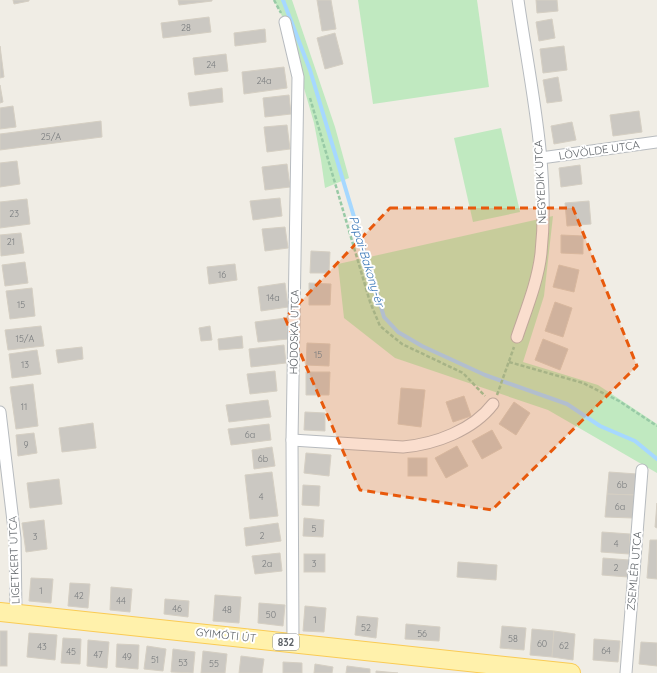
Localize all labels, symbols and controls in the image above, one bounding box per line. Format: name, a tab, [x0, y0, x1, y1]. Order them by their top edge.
house number: 28	[181, 22, 191, 33]
house number: 24	[206, 59, 216, 70]
house number: 24a	[256, 75, 272, 86]
house number: 25/A	[41, 131, 61, 142]
street label: LÖVÖLDE UTCA	[558, 137, 640, 163]
street label: NEGYEDIK UTCA	[531, 140, 549, 224]
house number: 23	[9, 208, 19, 219]
water label: Pápai-Bakony-ér	[346, 214, 388, 310]
house number: 21	[7, 236, 15, 247]
house number: 16	[218, 269, 226, 280]
street label: HÓDOSKA UTCA	[286, 289, 302, 375]
house number: 14a	[266, 292, 280, 303]
house number: 15	[17, 299, 25, 310]
house number: 15/A	[16, 333, 35, 344]
house number: 15	[314, 349, 322, 360]
house number: 13	[21, 359, 29, 370]
house number: 11	[21, 401, 27, 412]
house number: 6a	[245, 429, 255, 440]
house number: 9	[23, 439, 29, 450]
house number: 6b	[258, 453, 269, 464]
house number: 6b	[617, 479, 628, 490]
house number: 4	[259, 491, 264, 502]
house number: 6a	[615, 501, 625, 512]
street label: LIGETKERT UTCA	[5, 516, 23, 604]
house number: 5	[312, 523, 317, 534]
house number: 2	[260, 530, 265, 541]
house number: 3	[33, 531, 38, 542]
street label: ZSEMLÉR UTCA	[624, 531, 644, 611]
house number: 4	[614, 538, 619, 549]
house number: 2a	[262, 558, 272, 569]
house number: 3	[312, 558, 317, 569]
house number: 2	[614, 562, 619, 573]
house number: 1	[39, 585, 43, 596]
house number: 42	[74, 590, 84, 601]
house number: 44	[116, 595, 126, 606]
house number: 46	[172, 603, 182, 614]
house number: 48	[222, 604, 232, 615]
house number: 50	[266, 609, 276, 620]
house number: 1	[313, 614, 317, 625]
house number: 52	[361, 622, 371, 633]
street label: GYIMÓTI ÚT	[195, 625, 257, 645]
house number: 56	[417, 628, 427, 639]
house number: 58	[508, 633, 518, 644]
road number: 832	[273, 634, 299, 650]
house number: 60	[537, 638, 547, 649]
house number: 62	[559, 640, 569, 651]
house number: 43	[37, 641, 47, 652]
house number: 64	[601, 645, 611, 656]
house number: 45	[66, 646, 76, 657]
house number: 47	[93, 649, 103, 660]
house number: 49	[122, 651, 132, 662]
house number: 51	[151, 654, 159, 665]
house number: 53	[178, 657, 188, 668]
house number: 55	[209, 658, 219, 669]

